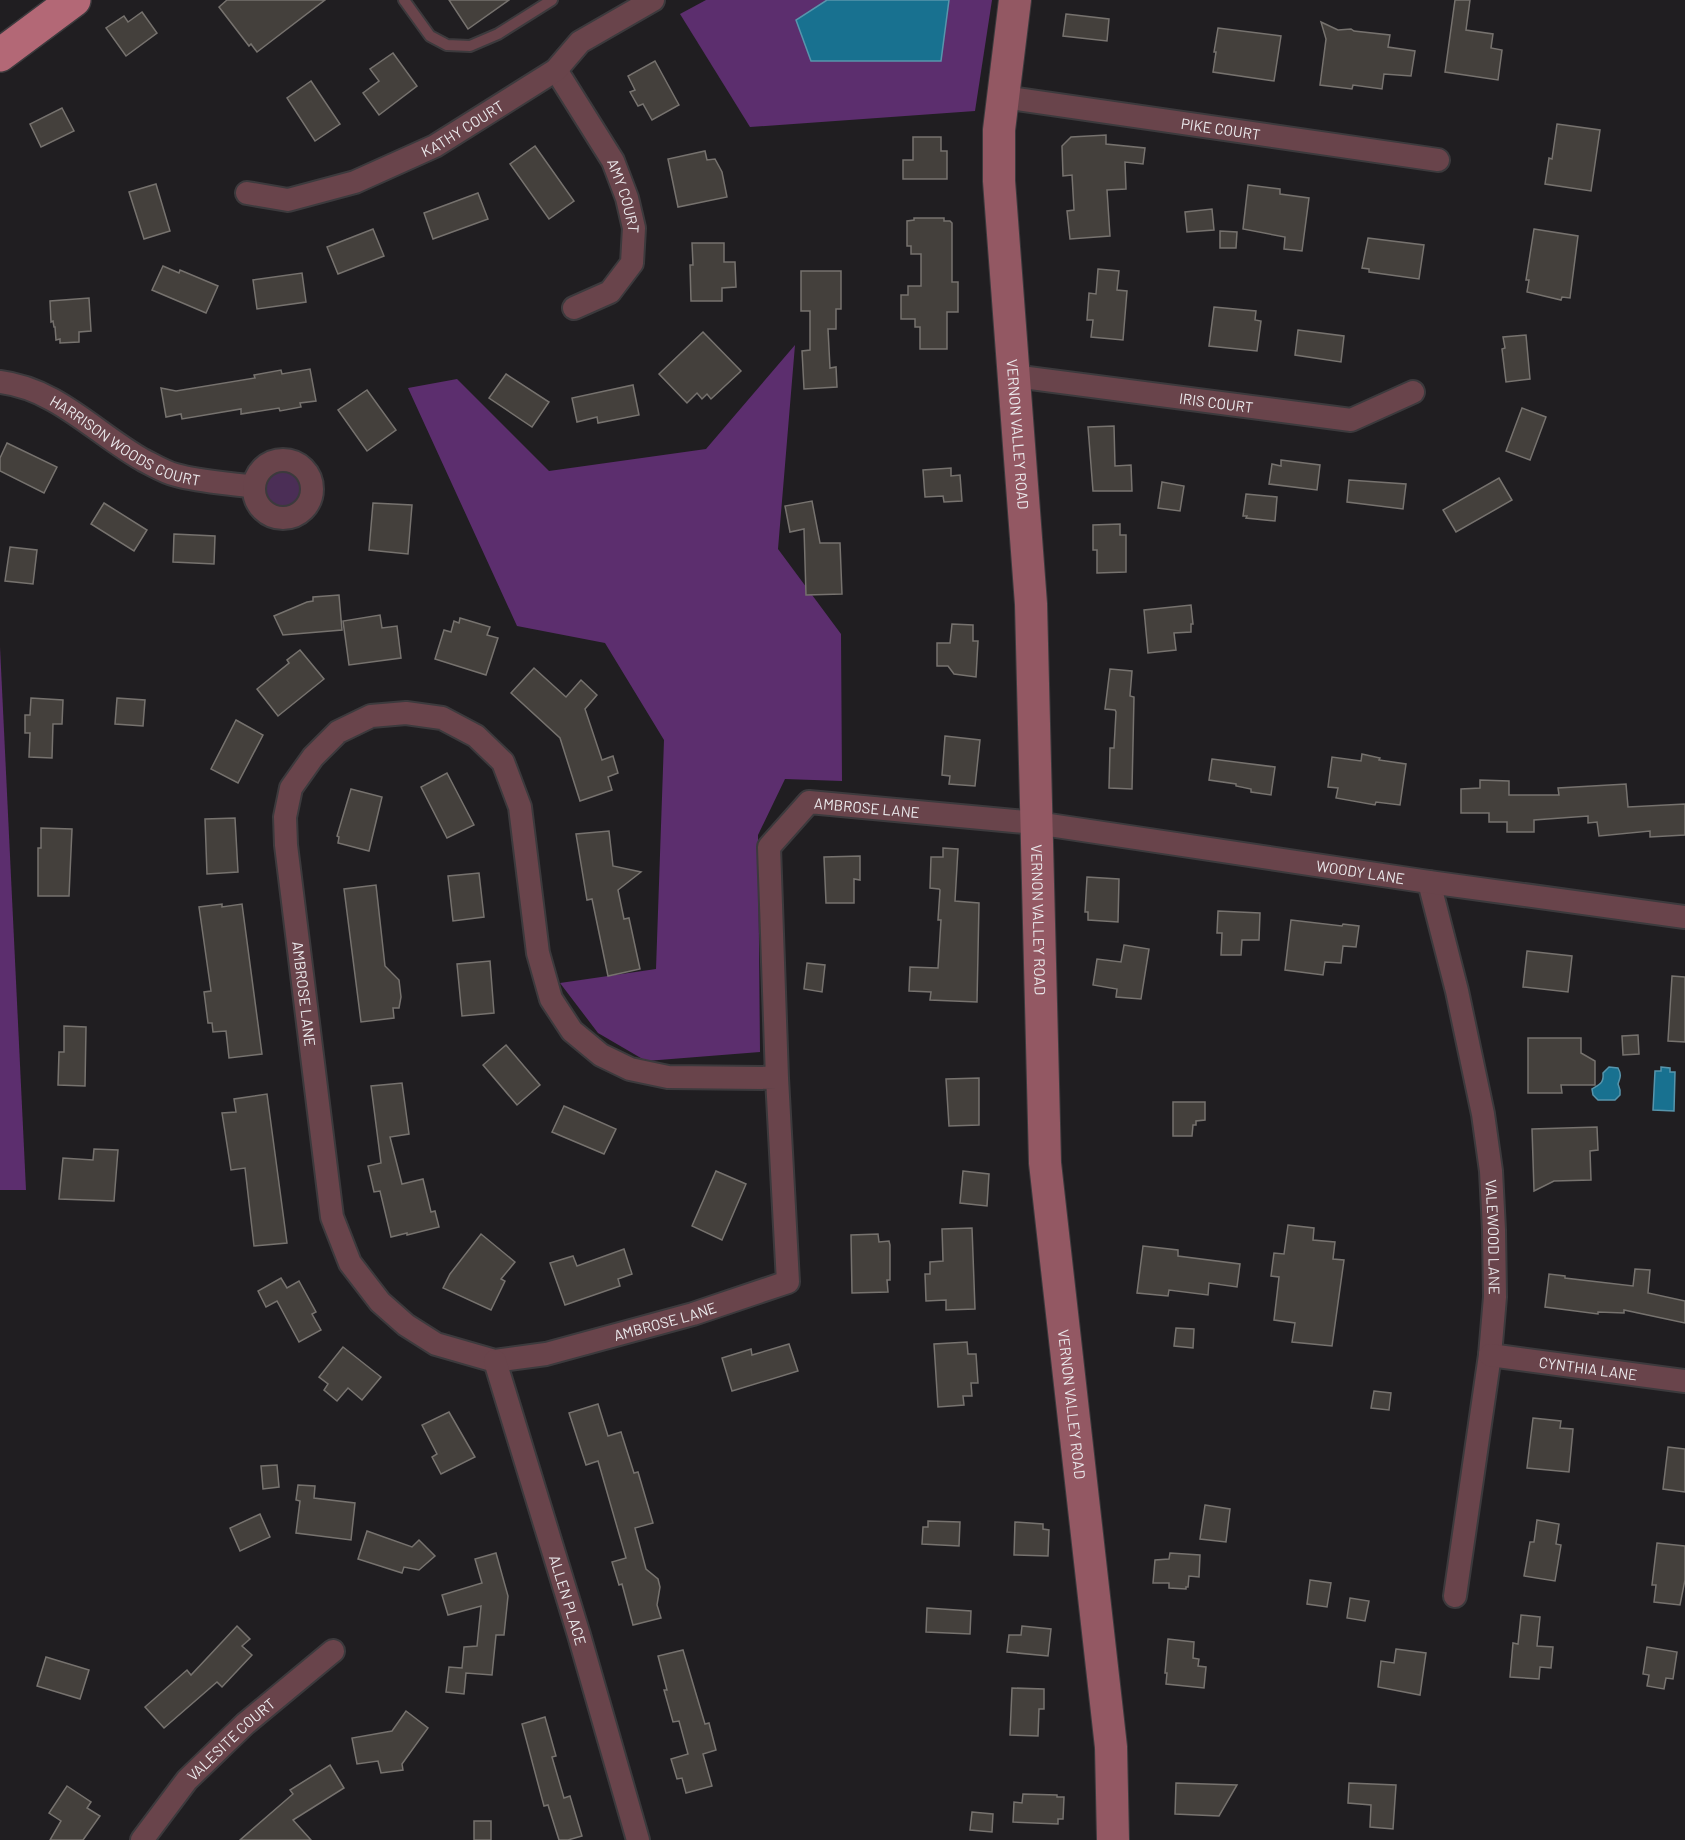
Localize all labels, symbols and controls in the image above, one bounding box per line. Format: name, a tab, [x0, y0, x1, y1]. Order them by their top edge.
street label: KATHY COURT	[418, 96, 507, 160]
street label: PIKE COURT	[1180, 114, 1262, 143]
street label: AMY COURT	[604, 156, 643, 233]
street label: VERNON VALLEY ROAD	[1004, 358, 1033, 510]
street label: IRIS COURT	[1178, 389, 1254, 416]
street label: HARRISON WOODS COURT	[47, 391, 202, 489]
street label: AMBROSE LANE	[813, 794, 920, 821]
street label: VERNON VALLEY ROAD	[1028, 844, 1050, 995]
street label: WOODY LANE	[1315, 856, 1406, 887]
street label: AMBROSE LANE	[289, 940, 320, 1047]
street label: VALEWOOD LANE	[1482, 1179, 1504, 1295]
street label: AMBROSE LANE	[612, 1298, 719, 1344]
street label: VERNON VALLEY ROAD	[1055, 1328, 1090, 1480]
street label: CYNTHIA LANE	[1538, 1353, 1638, 1384]
street label: ALLEN PLACE	[546, 1553, 590, 1647]
street label: VALESITE COURT	[183, 1694, 279, 1784]

